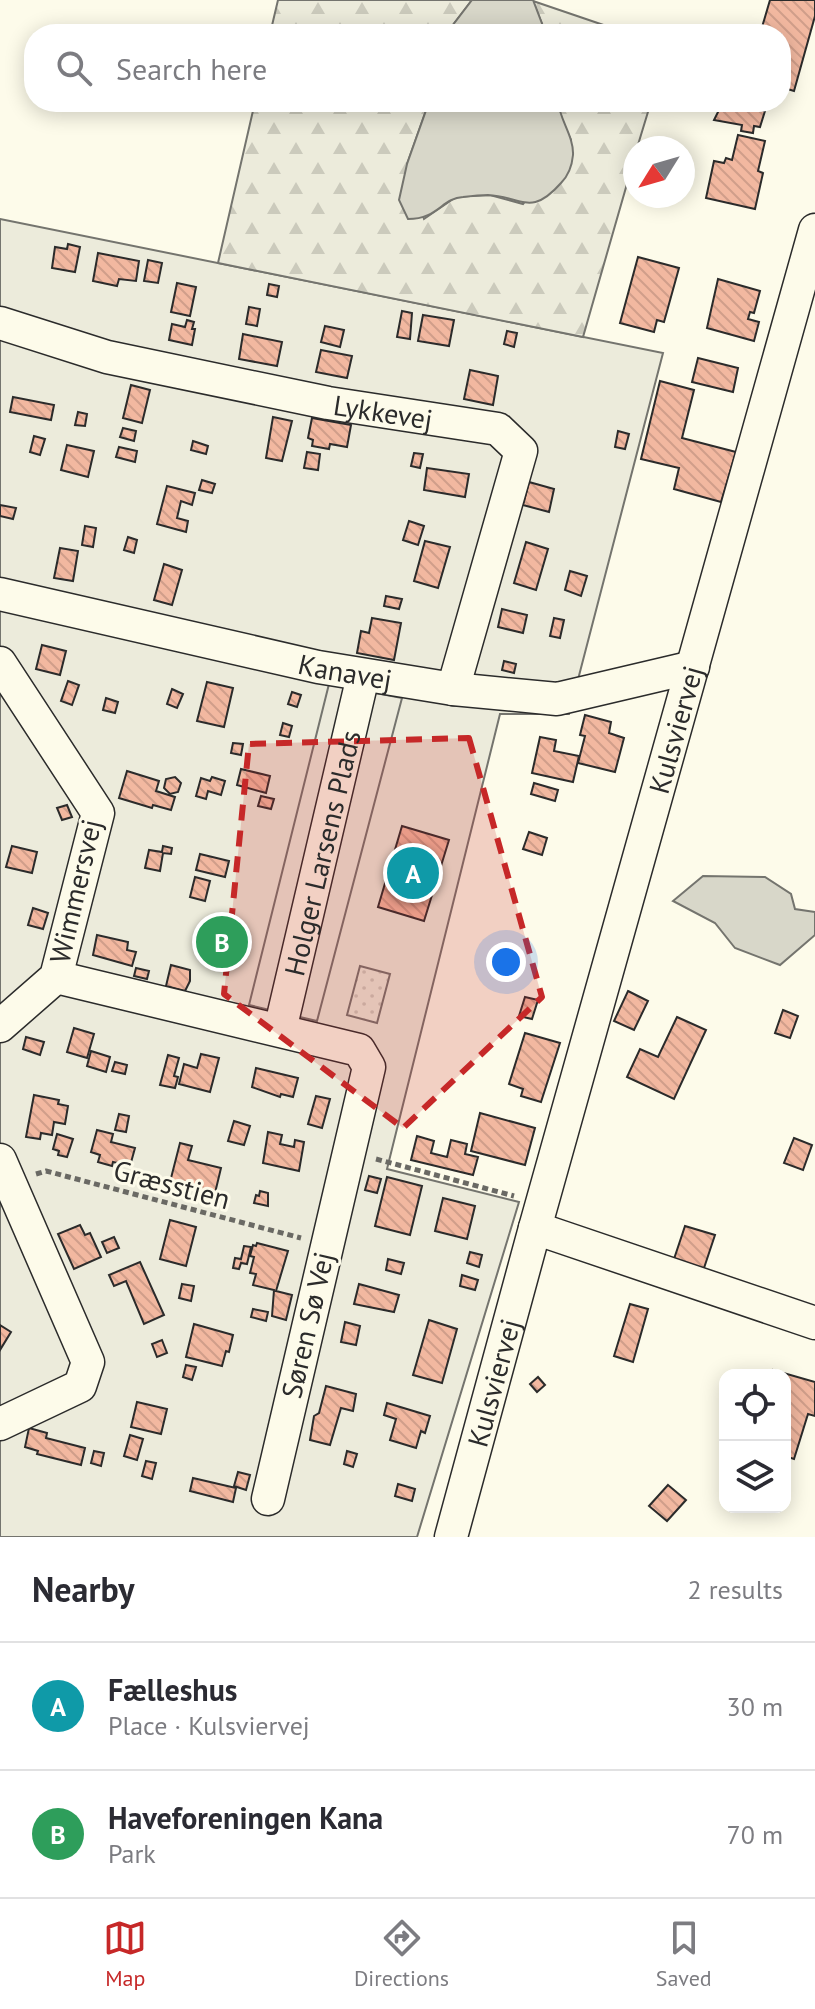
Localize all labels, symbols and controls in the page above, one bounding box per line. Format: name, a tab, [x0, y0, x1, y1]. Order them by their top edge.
search box	[24, 24, 791, 112]
icon: search	[52, 46, 96, 90]
text: Search here	[116, 49, 267, 88]
north arrow	[623, 136, 695, 208]
street label: Lykkevej	[331, 386, 435, 437]
street label: Kanavej	[295, 645, 395, 697]
street label: Kulsviervej	[639, 661, 710, 798]
street label: Holger Larsens Plads	[275, 726, 368, 979]
street label: Wimmersvej	[40, 815, 110, 967]
pin: A	[387, 843, 439, 903]
pin: B	[196, 912, 248, 972]
your location	[486, 942, 526, 982]
street label: Græsstien	[110, 1151, 234, 1217]
street label: Søren Sø Vej	[272, 1248, 342, 1402]
street label: Kulsviervej	[458, 1315, 528, 1451]
map controls	[719, 1369, 791, 1513]
button: locate	[719, 1369, 791, 1441]
button: layers	[719, 1441, 791, 1513]
text: Nearby	[32, 1567, 134, 1611]
text: 2 results	[688, 1573, 783, 1606]
text: Fælleshus	[108, 1670, 237, 1709]
text: A	[50, 1690, 66, 1723]
text: 30 m	[727, 1690, 783, 1723]
text: Place · Kulsviervej	[108, 1709, 310, 1742]
text: Haveforeningen Kana	[108, 1798, 383, 1837]
text: B	[50, 1818, 66, 1851]
text: 70 m	[727, 1818, 783, 1851]
text: Park	[108, 1837, 156, 1870]
tab: Map	[103, 1916, 147, 1992]
tab: Directions	[354, 1916, 449, 1992]
tab: Saved	[656, 1916, 712, 1992]

